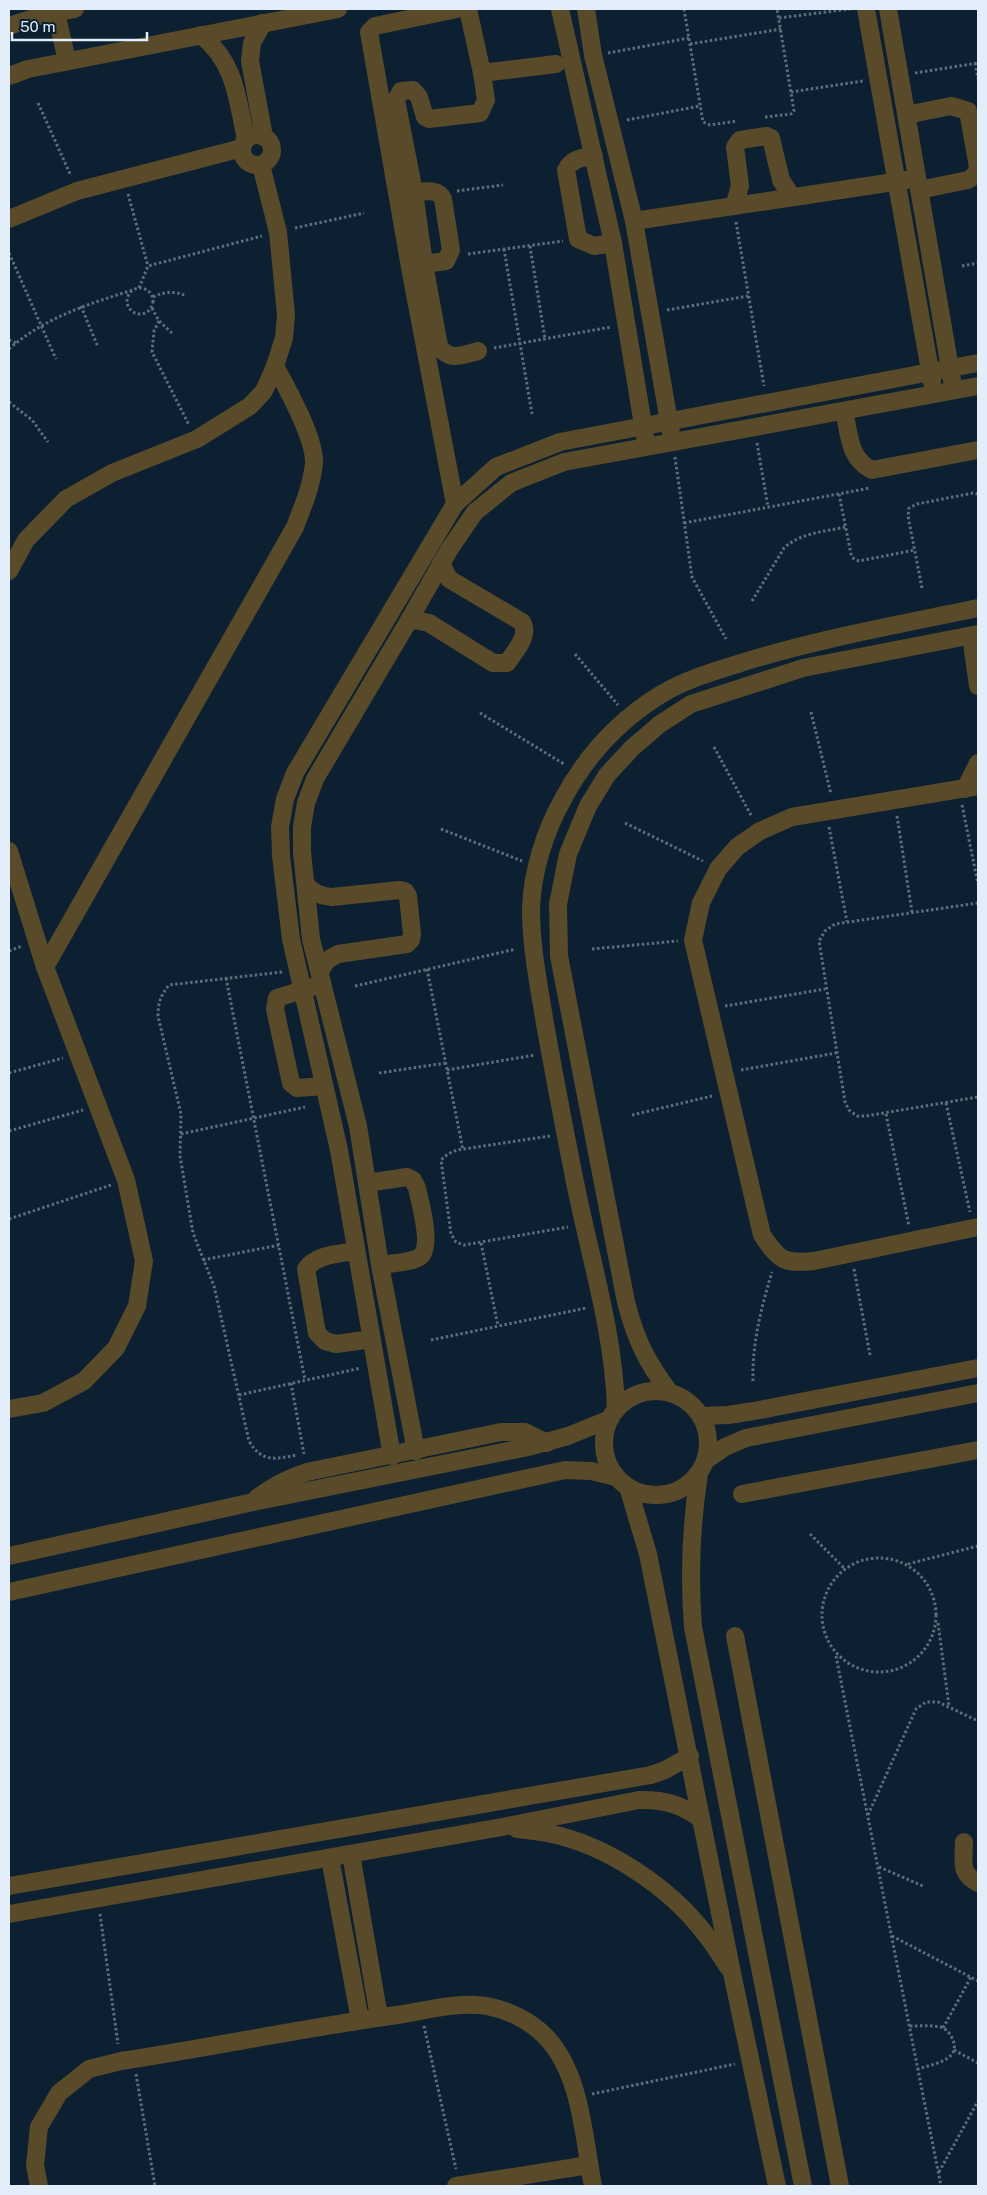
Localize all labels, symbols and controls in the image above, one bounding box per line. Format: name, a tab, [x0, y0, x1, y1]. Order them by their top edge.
scale bar	[12, 10, 148, 42]
text: 50 m	[20, 18, 55, 35]

